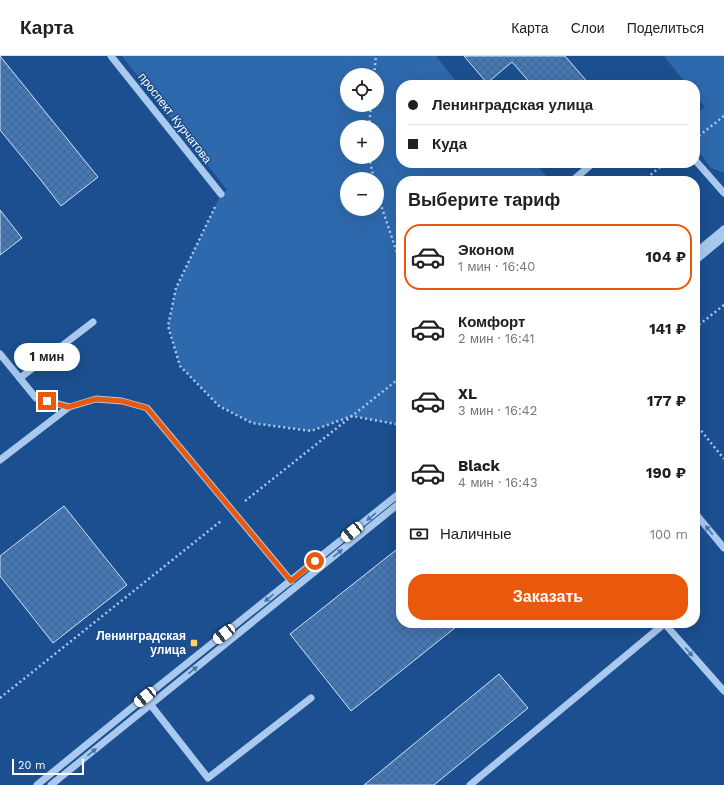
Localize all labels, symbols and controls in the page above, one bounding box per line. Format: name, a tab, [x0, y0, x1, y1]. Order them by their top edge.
text: Карта	[20, 16, 74, 39]
text: Карта	[511, 20, 549, 36]
text: Слои	[571, 20, 605, 36]
text: Поделиться	[627, 20, 704, 36]
map controls	[340, 68, 384, 216]
button: locate	[340, 68, 384, 112]
street label: проспект Курчатова	[135, 70, 215, 166]
text: Ленинградская улица	[432, 96, 593, 114]
button: +	[340, 120, 384, 164]
text: Куда	[432, 135, 467, 153]
button: −	[340, 172, 384, 216]
text: Выберите тариф	[408, 189, 560, 210]
icon: car	[410, 239, 446, 275]
text: Эконом	[458, 241, 514, 259]
text: 104 ₽	[646, 248, 686, 266]
text: 1 мин · 16:40	[458, 259, 535, 274]
icon: car	[410, 311, 446, 347]
text: Комфорт	[458, 313, 525, 331]
text: 141 ₽	[649, 320, 686, 338]
text: 2 мин · 16:41	[458, 331, 535, 346]
callout: 1 мин	[14, 343, 80, 371]
text: 1 мин	[30, 349, 64, 364]
icon: car	[410, 383, 446, 419]
text: XL	[458, 385, 477, 403]
route end	[38, 392, 56, 410]
text: 177 ₽	[647, 392, 686, 410]
text: 3 мин · 16:42	[458, 403, 537, 418]
icon: car	[410, 455, 446, 491]
text: Black	[458, 457, 500, 475]
text: 190 ₽	[646, 464, 686, 482]
text: 4 мин · 16:43	[458, 475, 538, 490]
one-way arrow	[365, 512, 376, 521]
car	[339, 520, 365, 544]
icon: cash	[408, 523, 430, 545]
text: Наличные	[440, 525, 512, 543]
one-way arrow	[705, 525, 714, 536]
text: 100 m	[650, 527, 688, 542]
one-way arrow	[332, 549, 343, 557]
route start	[306, 552, 324, 570]
button: Заказать	[408, 574, 688, 620]
one-way arrow	[264, 594, 275, 602]
car	[211, 622, 237, 646]
place label: Ленинградская улица	[96, 629, 186, 657]
marker: Ленинградская улица	[189, 638, 199, 648]
one-way arrow	[685, 647, 694, 658]
one-way arrow	[187, 665, 198, 674]
car	[132, 685, 158, 709]
one-way arrow	[86, 747, 97, 756]
scale bar	[12, 757, 84, 776]
text: 20 m	[18, 759, 46, 772]

